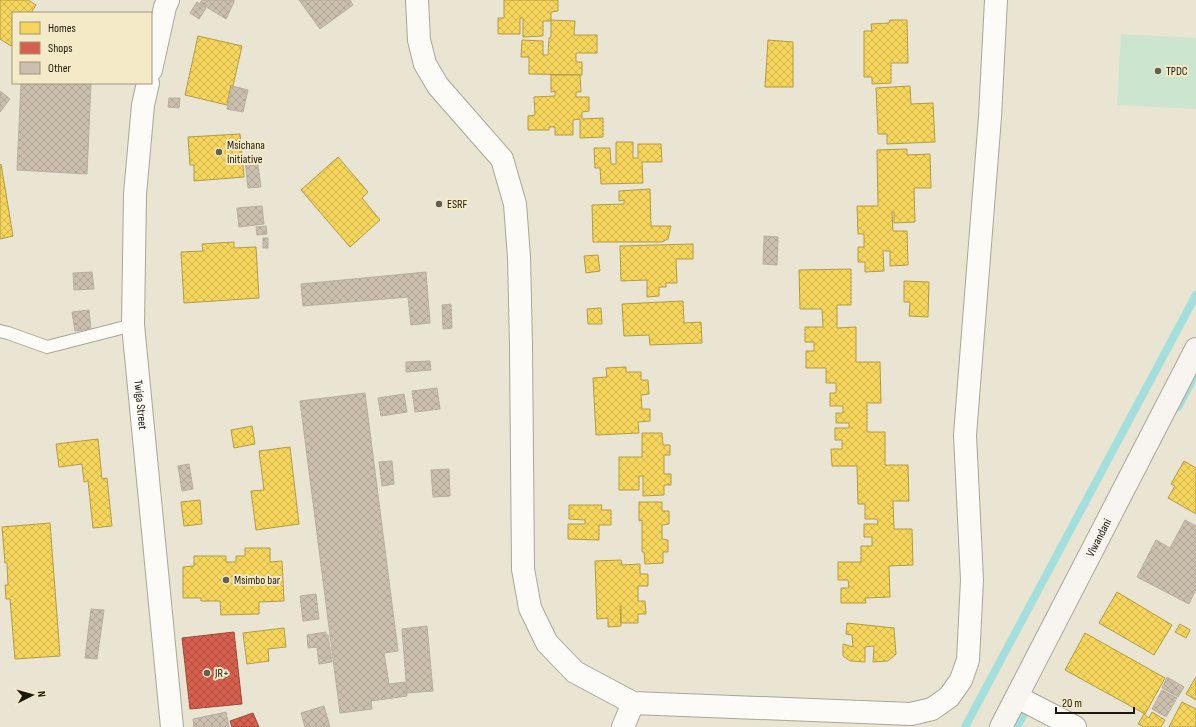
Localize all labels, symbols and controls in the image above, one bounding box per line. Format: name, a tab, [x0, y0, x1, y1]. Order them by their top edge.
legend	[12, 12, 152, 84]
text: Homes	[48, 21, 76, 36]
text: Shops	[48, 41, 73, 56]
text: Other	[48, 61, 72, 76]
place label: TPDC	[1166, 64, 1188, 79]
marker: TPDC	[1153, 66, 1163, 76]
place label: Msichana Initiative	[227, 138, 265, 167]
marker: Msichana Initiative	[214, 147, 224, 157]
place label: ESRF	[447, 197, 468, 212]
marker: ESRF	[434, 199, 444, 209]
street label: Twiga Street	[130, 379, 150, 431]
street label: Viwandani	[1083, 516, 1115, 560]
place label: Msimbo bar	[234, 573, 281, 588]
marker: Msimbo bar	[221, 575, 231, 585]
place label: JR+	[214, 666, 229, 681]
marker: JR+	[202, 668, 212, 678]
north arrow	[12, 675, 52, 715]
scale bar	[1056, 689, 1134, 715]
text: N	[35, 690, 48, 698]
text: 20 m	[1062, 696, 1082, 711]

